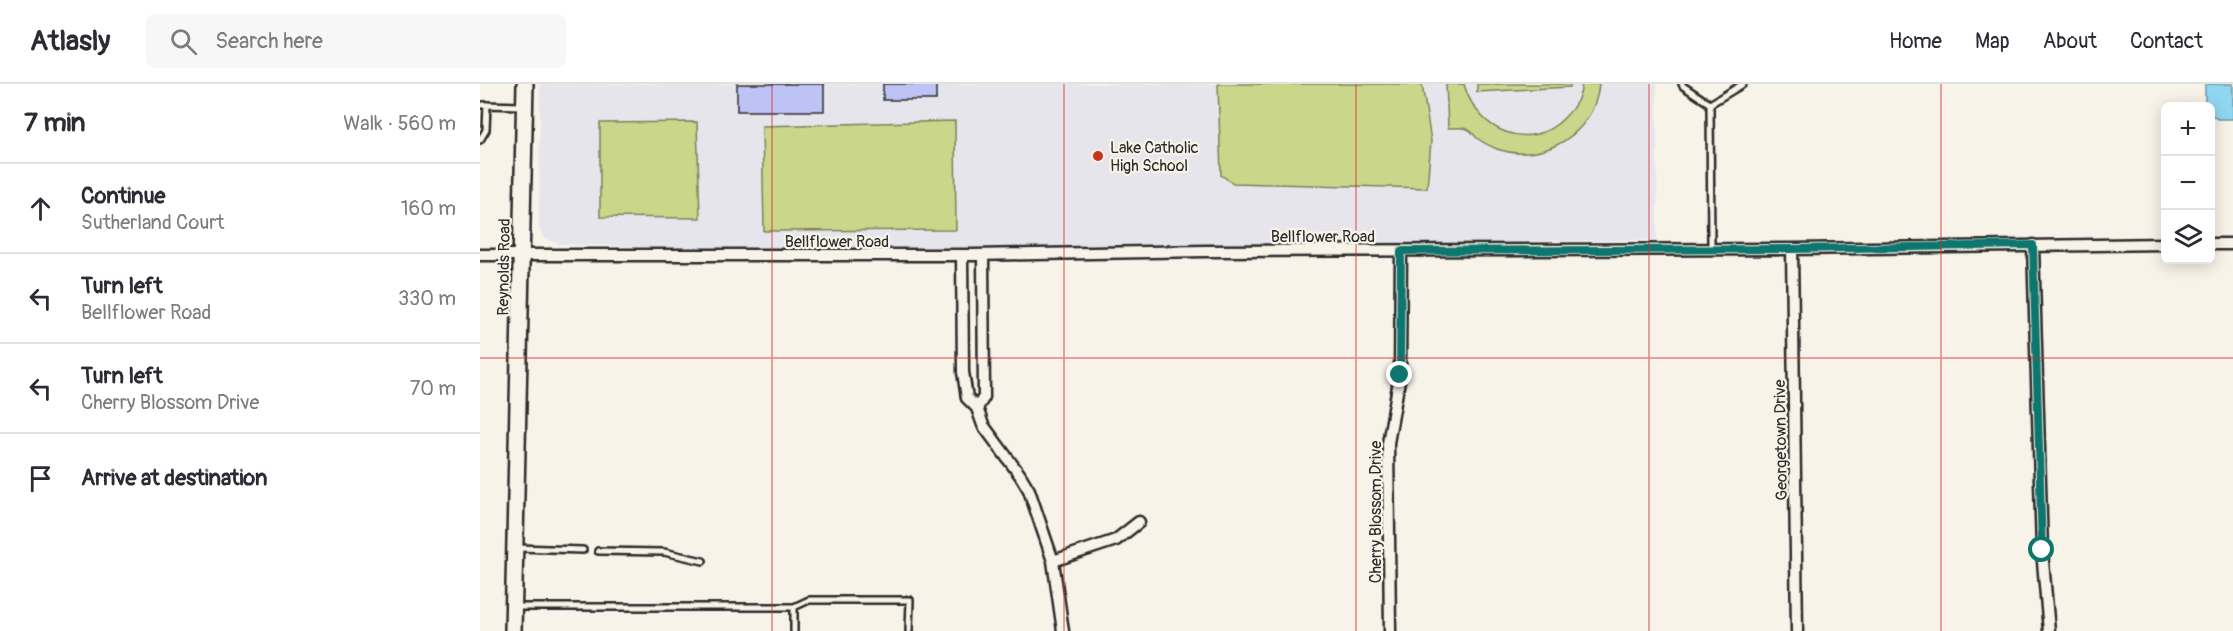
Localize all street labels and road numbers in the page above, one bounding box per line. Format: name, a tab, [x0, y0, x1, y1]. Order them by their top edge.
street label: Reynolds Road	[493, 218, 515, 316]
street label: Bellflower Road	[1271, 227, 1375, 247]
street label: Bellflower Road	[785, 232, 889, 252]
street label: Georgetown Drive	[1770, 379, 1792, 501]
street label: Cherry Blossom Drive	[1366, 441, 1386, 583]

